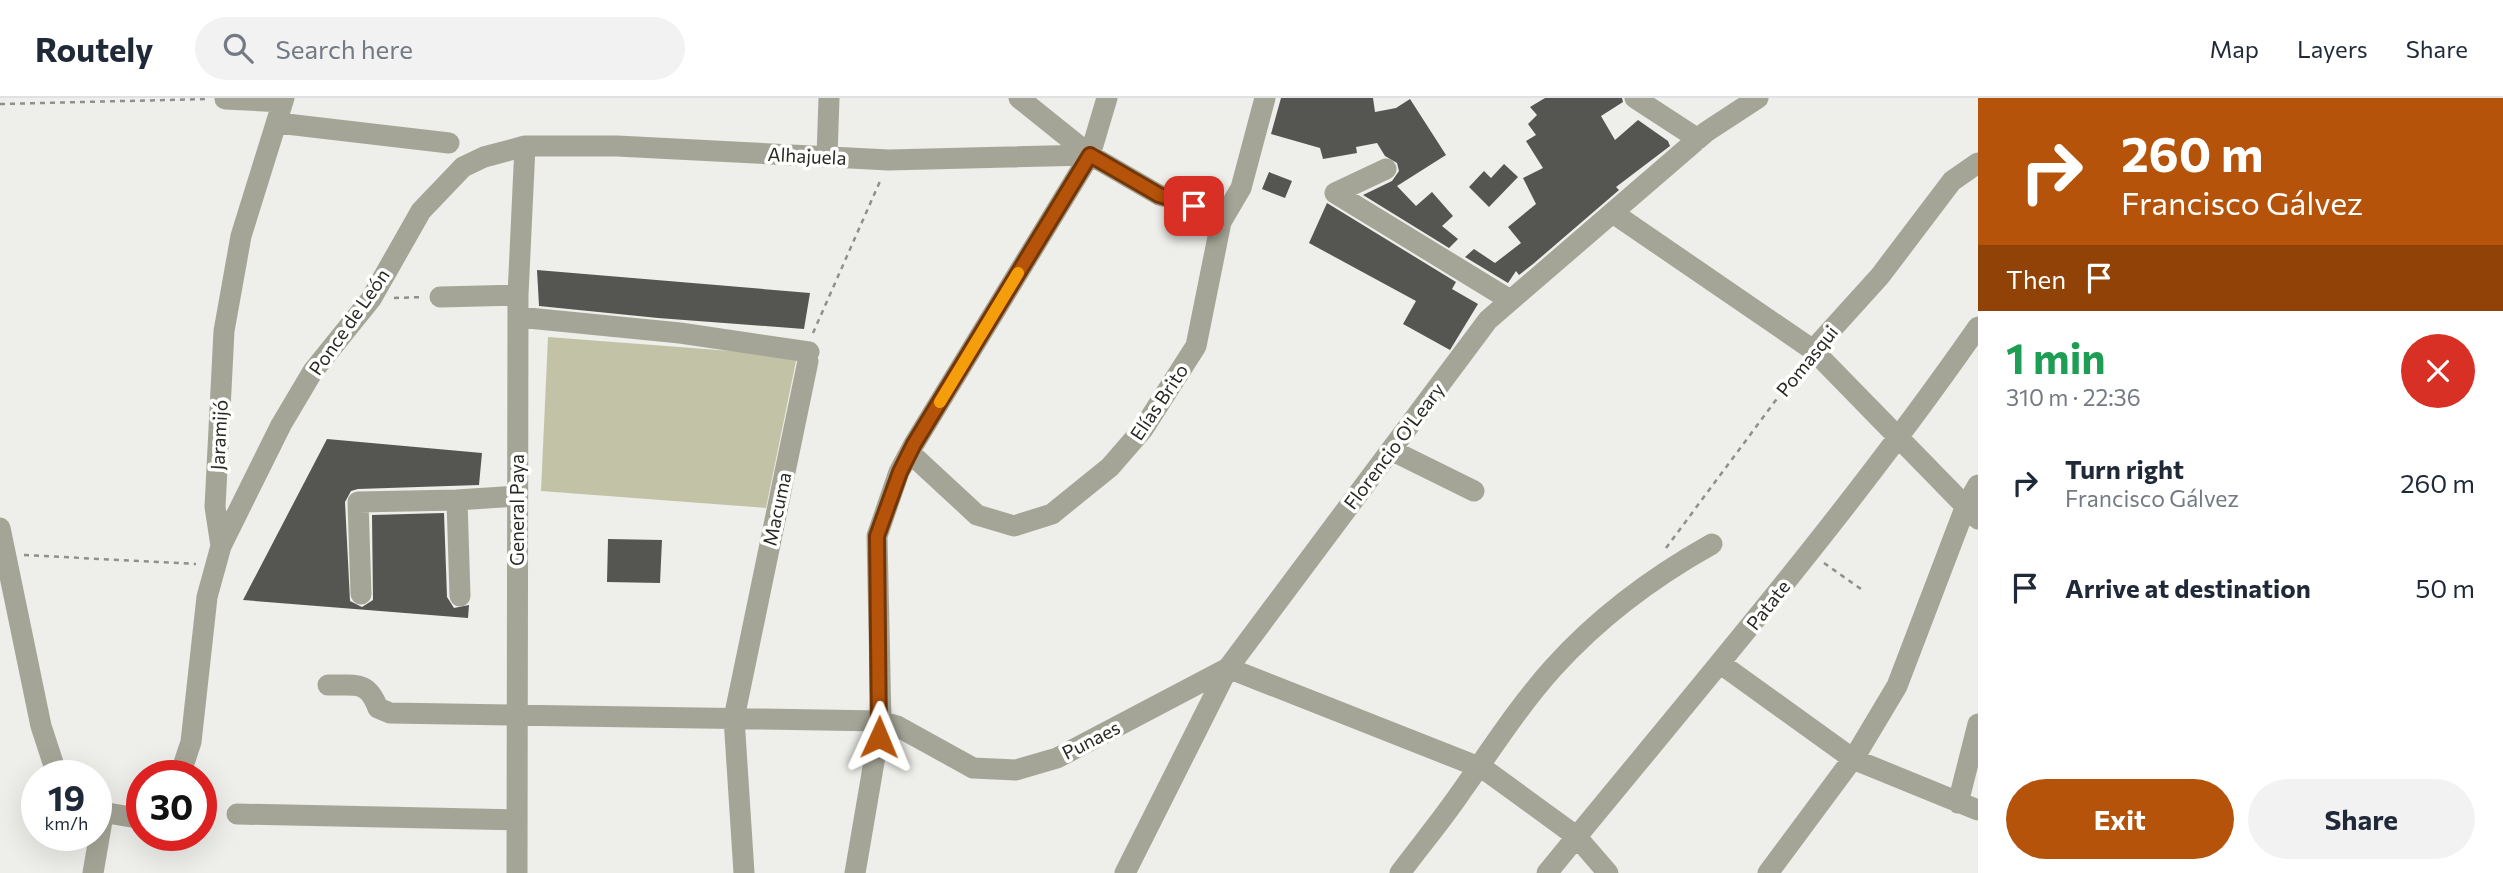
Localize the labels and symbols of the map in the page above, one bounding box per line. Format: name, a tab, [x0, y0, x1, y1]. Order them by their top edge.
street label: Alhajuela	[767, 142, 847, 169]
pin	[1164, 176, 1224, 236]
street label: Ponce de León	[303, 264, 394, 379]
street label: Pomasqui	[1771, 321, 1842, 401]
street label: Elías Brito	[1125, 359, 1192, 444]
street label: Florencio O'Leary	[1339, 378, 1449, 513]
street label: Jaramijó	[205, 399, 232, 471]
street label: General Paya	[505, 454, 528, 566]
street label: Macuma	[758, 470, 796, 548]
street label: Patate	[1741, 575, 1794, 634]
position arrow	[842, 700, 916, 774]
street label: Punaes	[1058, 715, 1124, 764]
speed limit sign: 30	[126, 760, 217, 851]

